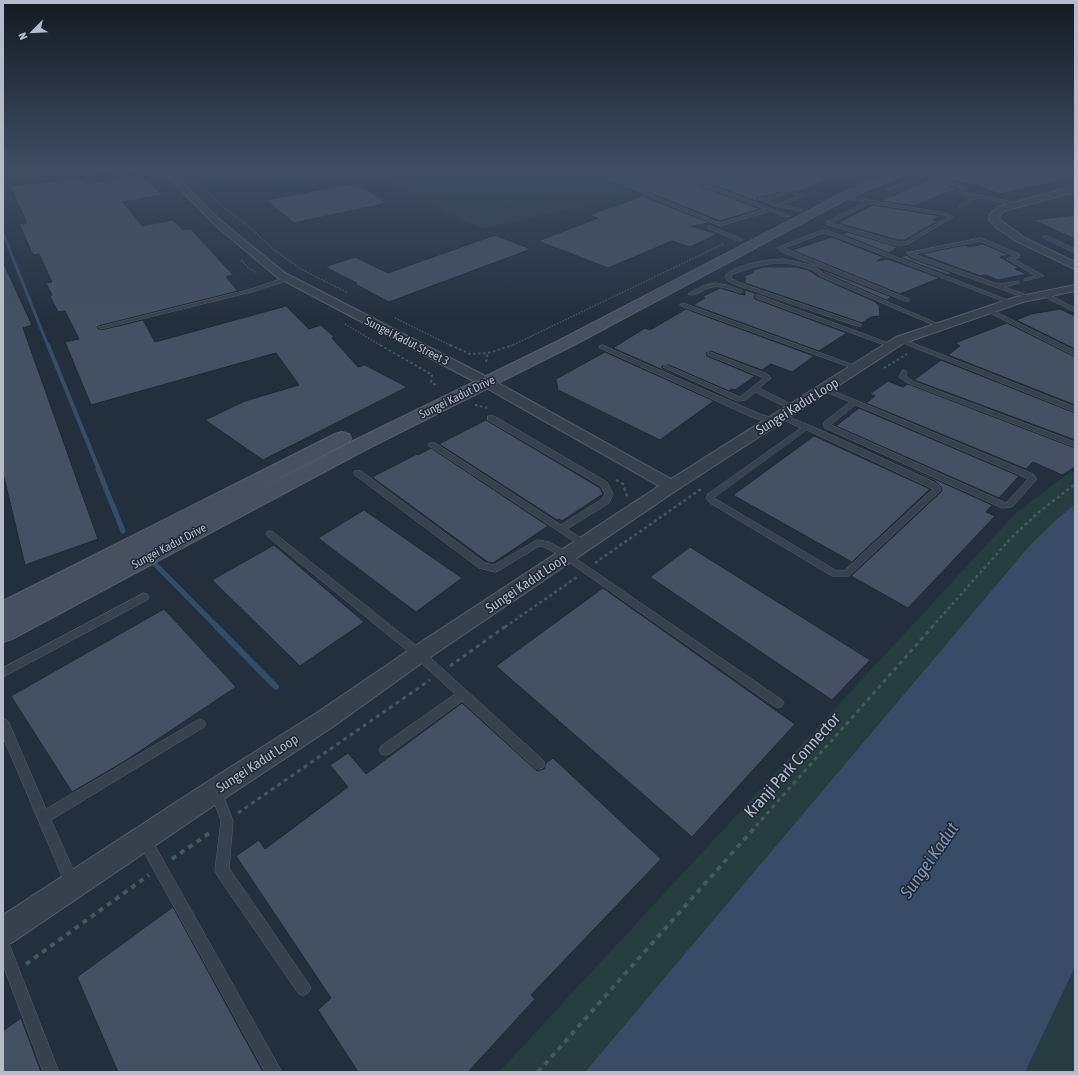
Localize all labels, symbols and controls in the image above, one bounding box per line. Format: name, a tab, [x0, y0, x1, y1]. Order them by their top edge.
north arrow	[12, 12, 52, 52]
text: N	[16, 31, 30, 41]
street label: Sungei Kadut Street 3	[362, 314, 452, 368]
street label: Sungei Kadut Drive	[417, 373, 497, 421]
street label: Sungei Kadut Loop	[753, 374, 842, 438]
street label: Sungei Kadut Drive	[129, 520, 209, 572]
street label: Sungei Kadut Loop	[482, 550, 570, 616]
street label: Kranji Park Connector	[740, 708, 845, 821]
street label: Sungei Kadut Loop	[213, 730, 301, 795]
water label: Sungei Kadut	[895, 818, 963, 903]

